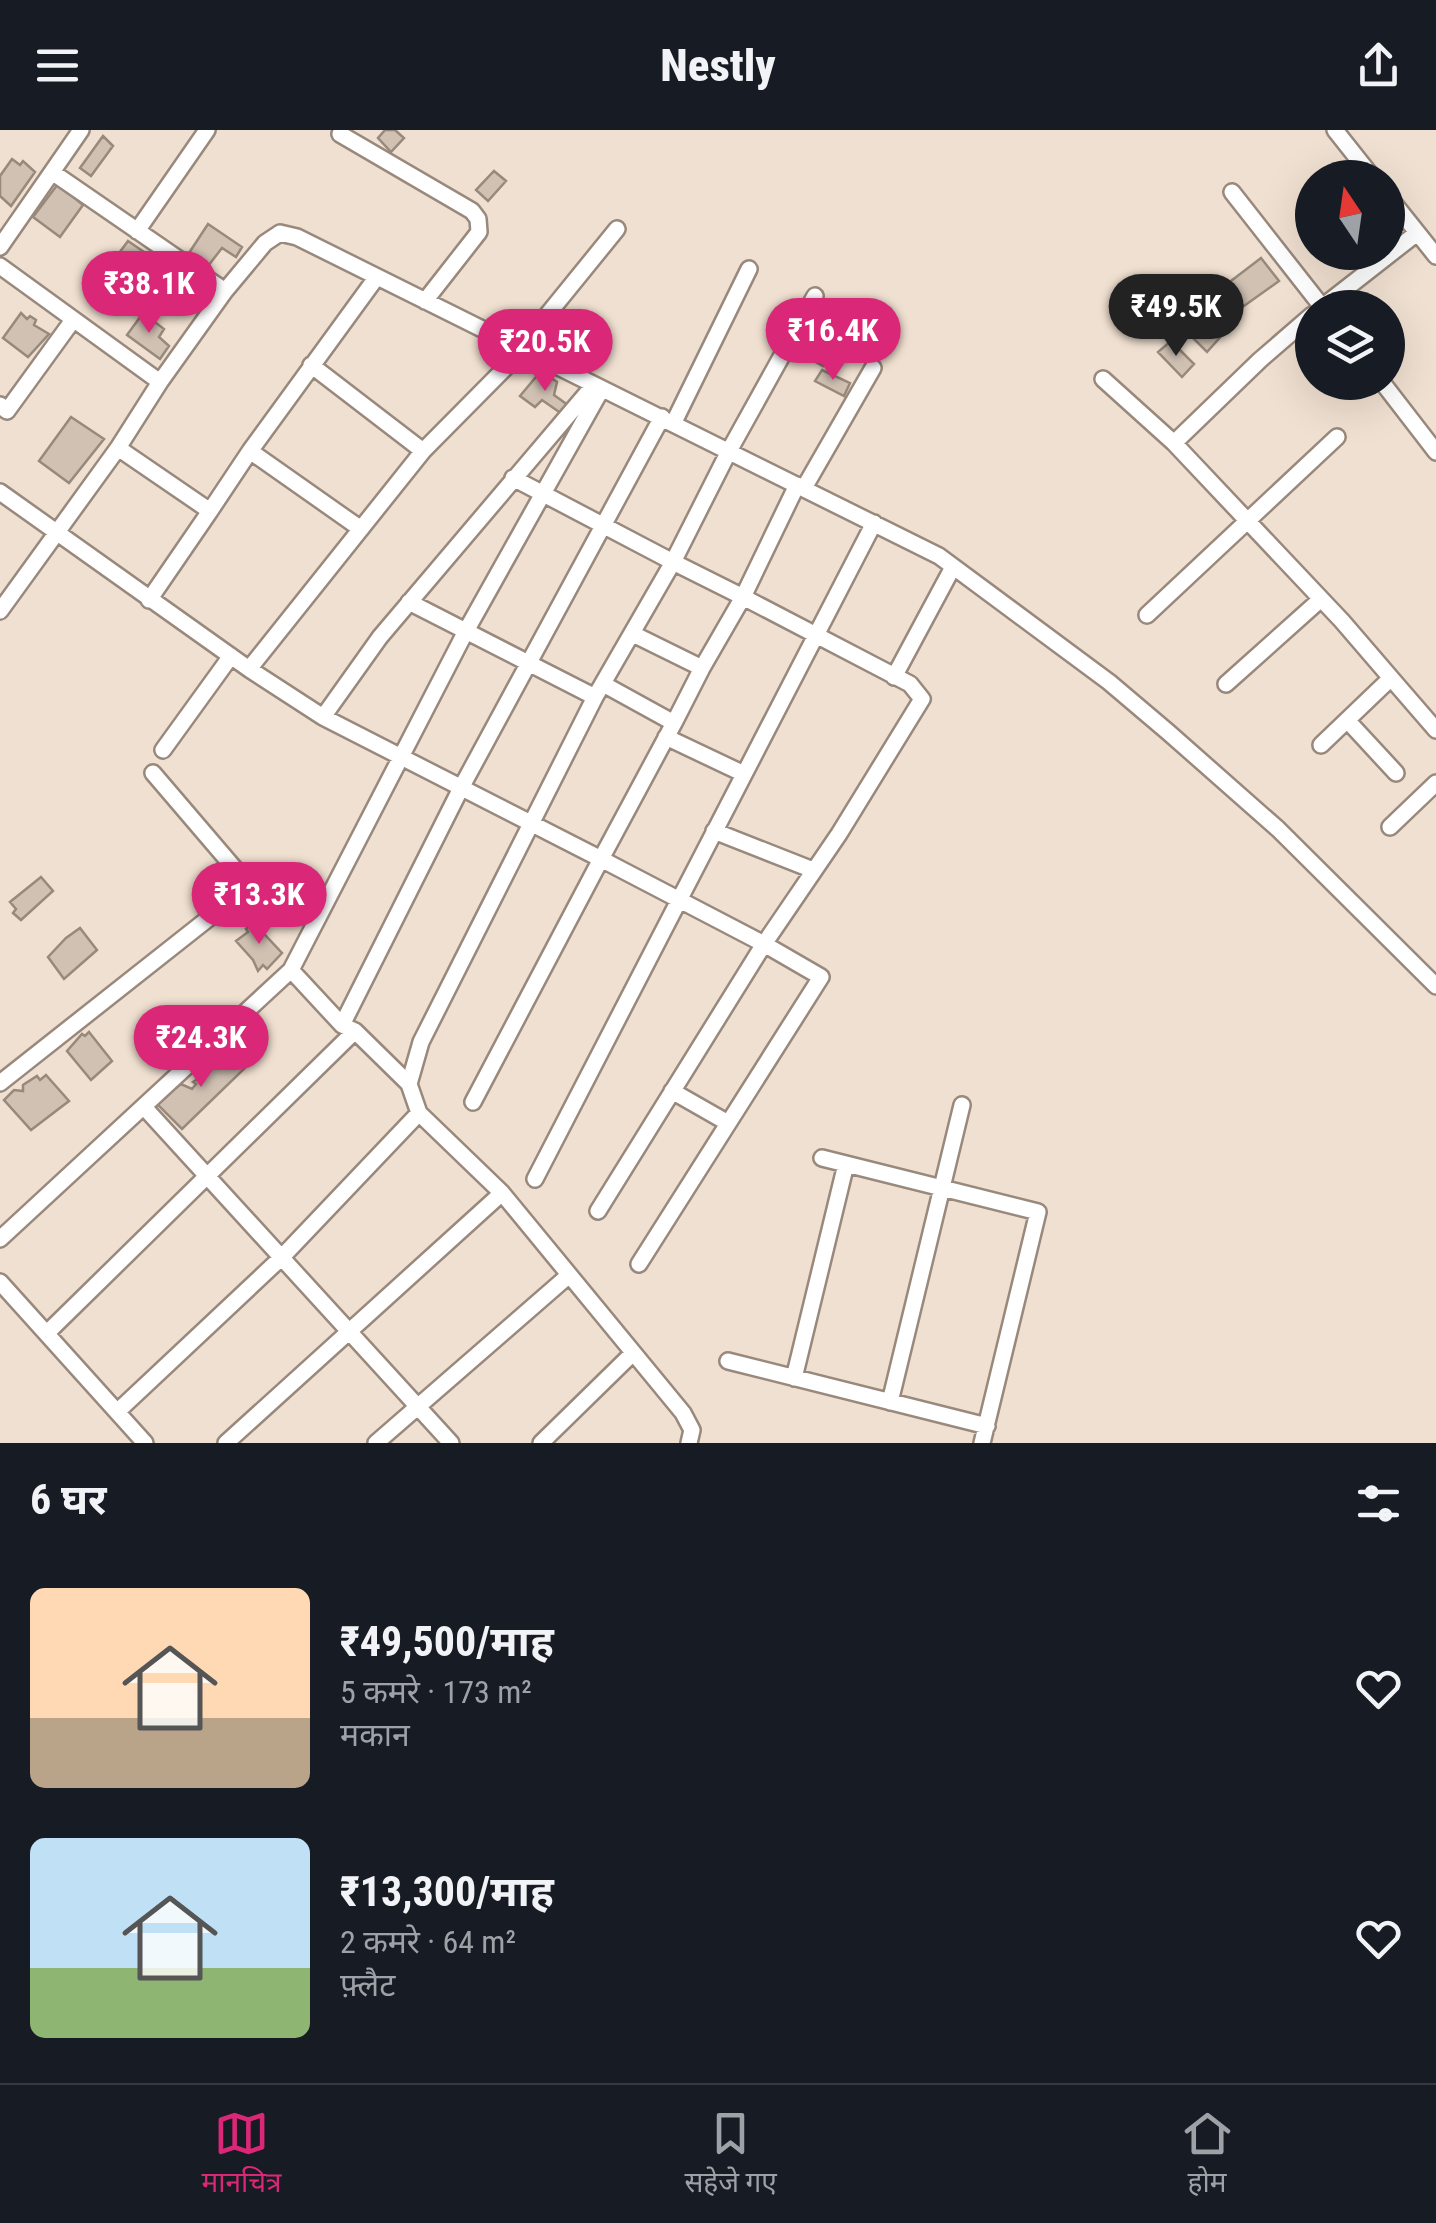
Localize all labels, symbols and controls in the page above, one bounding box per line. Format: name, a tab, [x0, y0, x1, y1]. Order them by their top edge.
icon: menu	[30, 38, 85, 93]
icon: share	[1351, 38, 1406, 93]
text: Nestly	[660, 39, 776, 92]
north arrow	[1295, 160, 1405, 270]
map controls	[1295, 160, 1405, 400]
pin: ₹38.1K	[68, 251, 230, 336]
text: ₹38.1K	[104, 264, 194, 302]
pin: ₹49.5K	[1095, 274, 1257, 359]
text: ₹49.5K	[1131, 287, 1221, 325]
button: layers	[1295, 290, 1405, 400]
pin: ₹16.4K	[752, 298, 914, 383]
pin: ₹20.5K	[464, 309, 626, 394]
text: ₹16.4K	[788, 311, 878, 349]
text: ₹20.5K	[500, 322, 590, 360]
pin: ₹13.3K	[178, 862, 340, 947]
text: ₹13.3K	[214, 875, 304, 913]
pin: ₹24.3K	[120, 1005, 282, 1090]
text: ₹24.3K	[156, 1018, 246, 1056]
text: 6 घर	[30, 1475, 107, 1524]
icon: filters	[1351, 1476, 1406, 1531]
text: ₹49,500/माह	[340, 1617, 554, 1666]
icon: home	[110, 1628, 230, 1748]
icon: heart	[1351, 1661, 1406, 1716]
text: 5 कमरे · 173 m²	[340, 1673, 532, 1711]
text: मकान	[340, 1716, 410, 1754]
text: ₹13,300/माह	[340, 1867, 554, 1916]
icon: home	[110, 1878, 230, 1998]
icon: heart	[1351, 1911, 1406, 1966]
text: 2 कमरे · 64 m²	[340, 1923, 516, 1961]
text: फ़्लैट	[340, 1966, 395, 2004]
tab: मानचित्र	[201, 2106, 281, 2203]
tab: सहेजे गए	[684, 2106, 777, 2203]
tab: होम	[1180, 2106, 1235, 2203]

